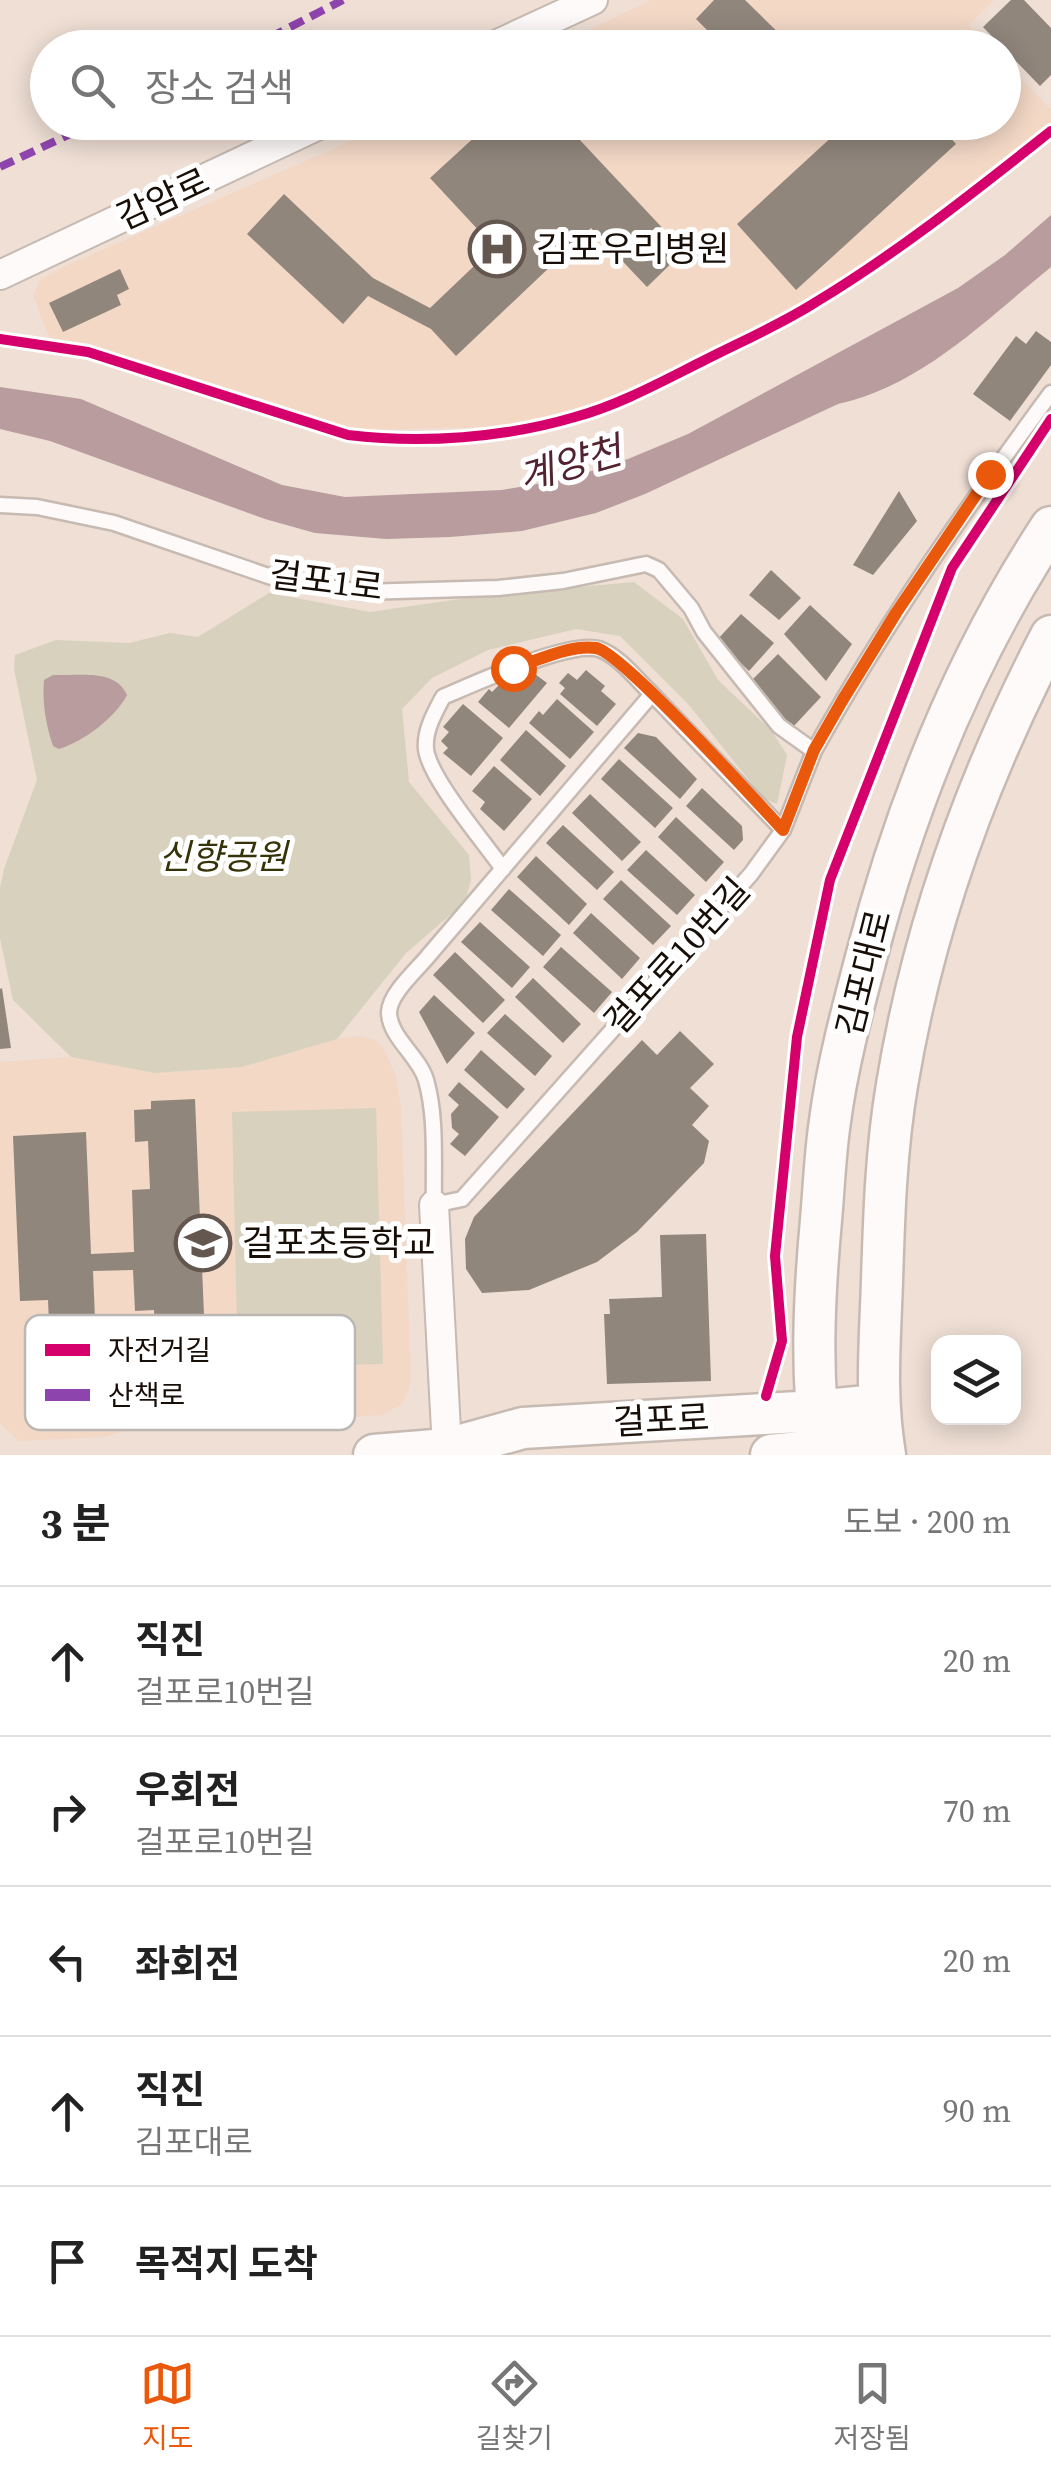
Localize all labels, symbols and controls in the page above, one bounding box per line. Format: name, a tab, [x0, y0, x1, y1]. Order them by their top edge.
search box	[30, 30, 1021, 140]
icon: search	[65, 58, 120, 113]
text: 장소 검색	[145, 62, 294, 114]
street label: 감암로	[109, 157, 217, 241]
hospital icon: 김포우리병원	[467, 219, 527, 279]
place label: 김포우리병원	[536, 225, 729, 273]
water label: 계양천	[512, 423, 631, 503]
route end	[968, 452, 1014, 498]
street label: 걸포1로	[266, 550, 386, 612]
route start	[491, 646, 537, 692]
park label: 신향공원	[159, 833, 290, 881]
street label: 걸포로10번길	[594, 867, 760, 1045]
street label: 김포대로	[825, 905, 903, 1041]
school or university icon: 걸포초등학교	[173, 1213, 233, 1273]
place label: 걸포초등학교	[242, 1219, 435, 1267]
legend	[25, 1315, 355, 1430]
text: 자전거길	[108, 1331, 211, 1369]
map controls	[931, 1335, 1021, 1425]
button: layers	[931, 1335, 1021, 1425]
text: 산책로	[108, 1376, 185, 1414]
street label: 걸포로	[612, 1394, 710, 1446]
text: 3 분	[40, 1494, 110, 1552]
text: 도보 · 200 m	[843, 1500, 1011, 1544]
text: 직진	[135, 1614, 205, 1666]
icon: ahead	[40, 1634, 95, 1689]
text: 20 m	[943, 1639, 1011, 1683]
text: 걸포로10번길	[135, 1670, 314, 1714]
text: 우회전	[135, 1764, 240, 1816]
icon: right	[40, 1784, 95, 1839]
text: 70 m	[943, 1789, 1011, 1833]
text: 걸포로10번길	[135, 1820, 314, 1864]
icon: left	[40, 1934, 95, 1989]
text: 좌회전	[135, 1938, 240, 1990]
text: 20 m	[943, 1939, 1011, 1983]
text: 직진	[135, 2064, 205, 2116]
icon: ahead	[40, 2084, 95, 2139]
text: 90 m	[943, 2089, 1011, 2133]
text: 김포대로	[135, 2120, 253, 2164]
icon: arrive	[40, 2234, 95, 2289]
text: 목적지 도착	[135, 2238, 318, 2290]
tab: 지도	[140, 2356, 195, 2457]
tab: 길찾기	[476, 2356, 553, 2457]
tab: 저장됨	[833, 2356, 911, 2457]

